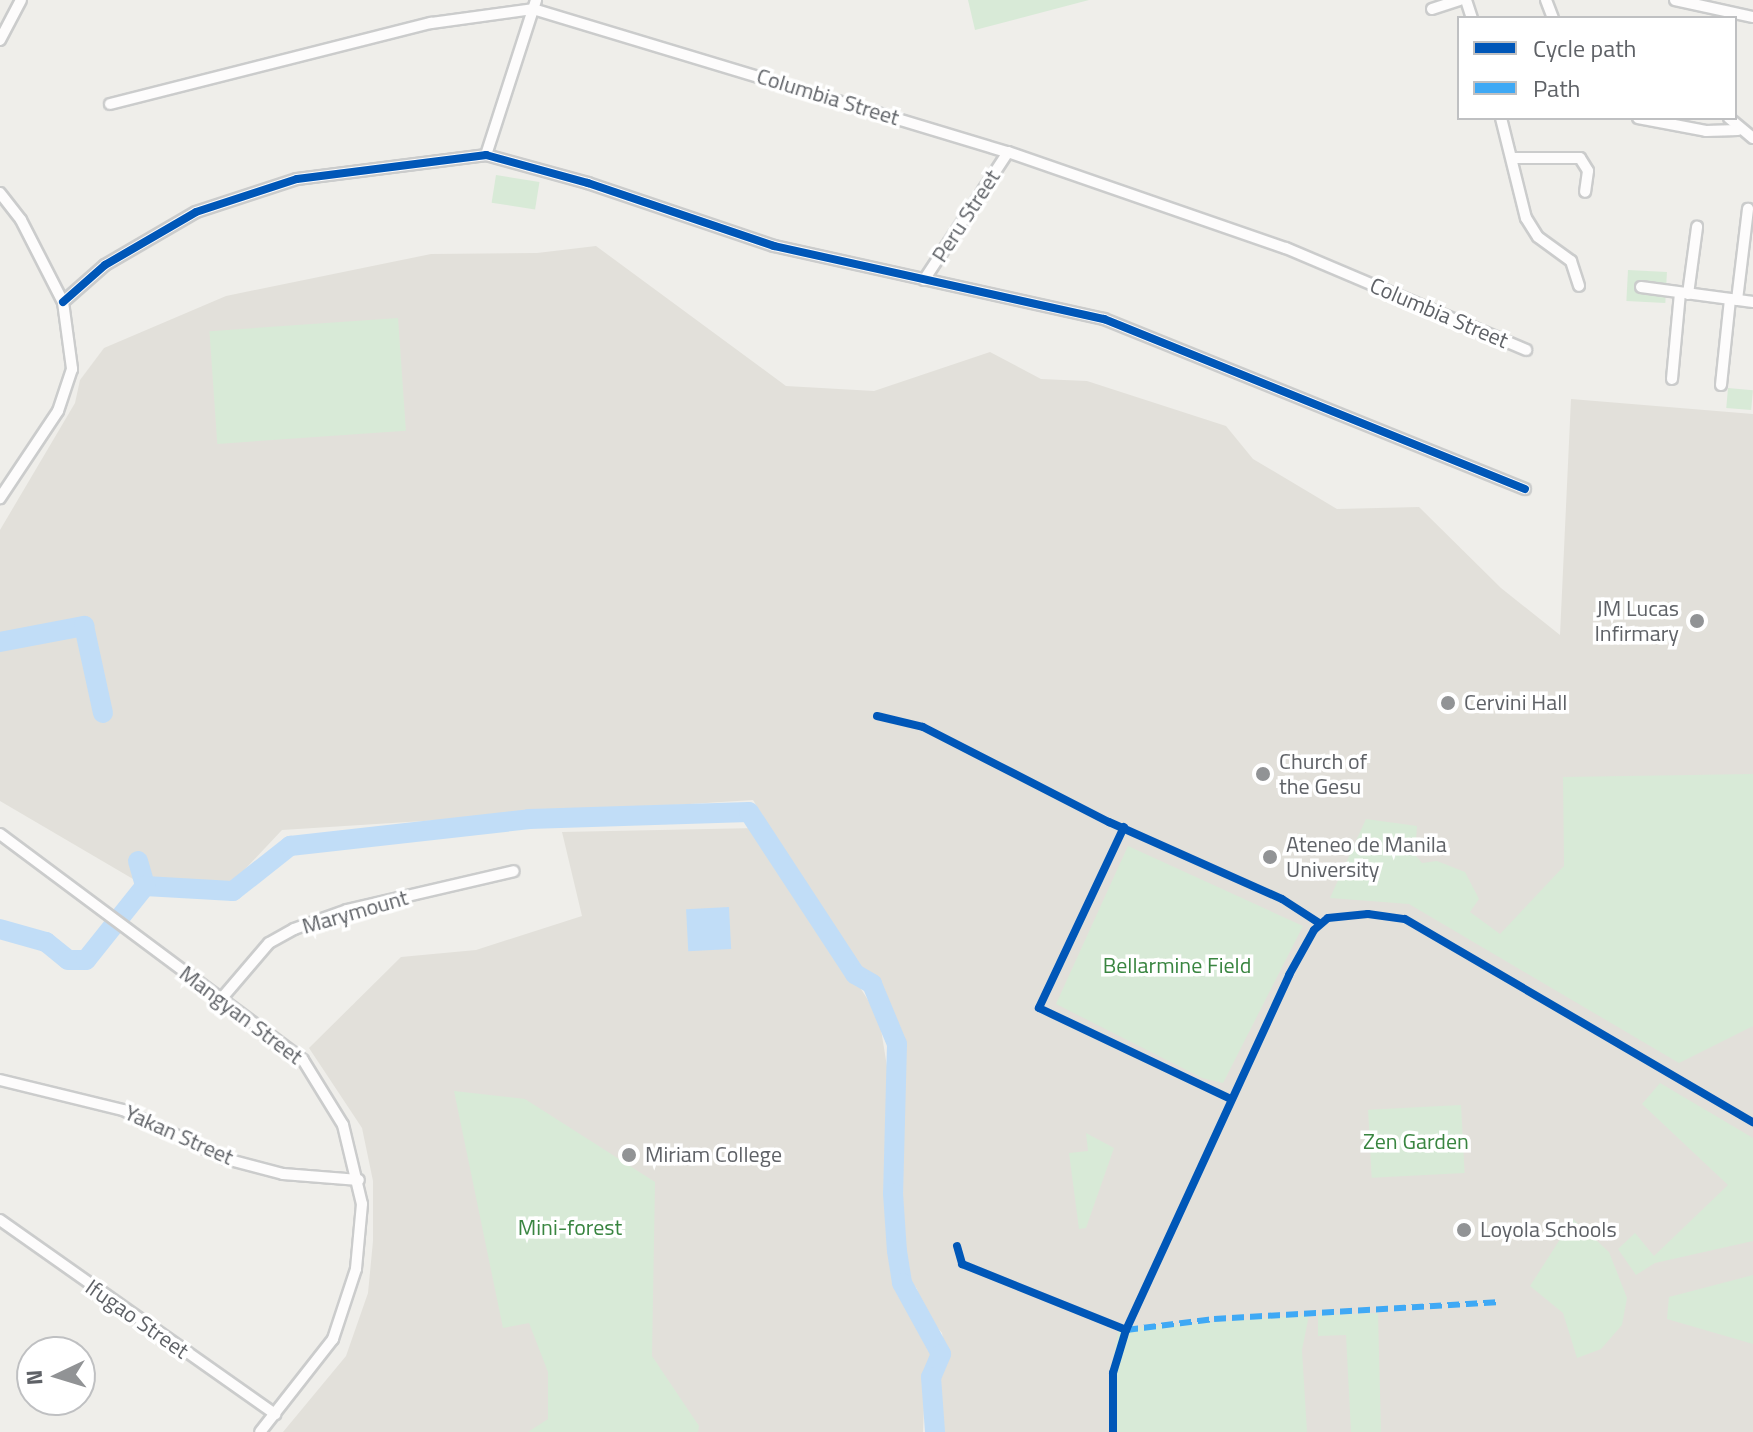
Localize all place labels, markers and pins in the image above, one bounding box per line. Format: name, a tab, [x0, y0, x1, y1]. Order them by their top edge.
place label: JM Lucas Infirmary	[1594, 595, 1679, 646]
marker: JM Lucas Infirmary	[1686, 610, 1708, 632]
place label: Cervini Hall	[1464, 690, 1567, 716]
marker: Cervini Hall	[1439, 694, 1457, 712]
place label: Church of the Gesu	[1279, 748, 1367, 800]
marker: Church of the Gesu	[1254, 765, 1272, 783]
place label: Ateneo de Manila University	[1286, 831, 1447, 882]
marker: Ateneo de Manila University	[1261, 848, 1279, 866]
place label: Miriam College	[645, 1142, 782, 1168]
marker: Miriam College	[620, 1146, 638, 1164]
place label: Loyola Schools	[1480, 1217, 1617, 1243]
marker: Loyola Schools	[1455, 1221, 1473, 1239]

